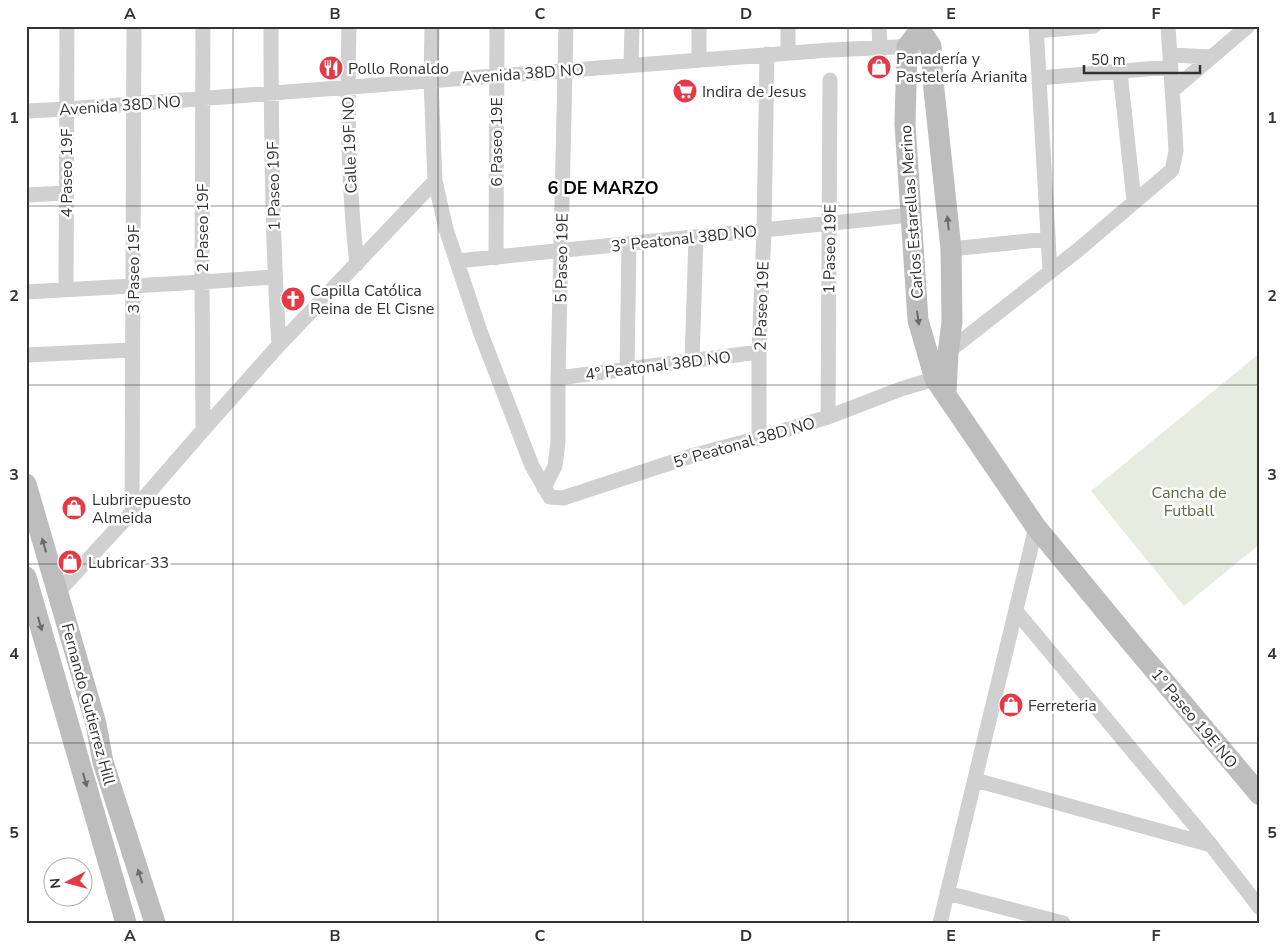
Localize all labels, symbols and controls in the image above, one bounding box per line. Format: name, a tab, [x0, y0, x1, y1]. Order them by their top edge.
text: A	[124, 3, 136, 25]
text: B	[329, 3, 341, 25]
text: C	[535, 3, 546, 25]
text: D	[740, 3, 752, 25]
text: E	[946, 3, 956, 25]
text: F	[1152, 3, 1161, 25]
scale bar	[1084, 42, 1200, 74]
place label: Panadería y Pastelería Arianita	[896, 48, 1028, 88]
text: 50 m	[1091, 50, 1126, 70]
shop icon: Panadería y Pastelería Arianita	[866, 54, 892, 80]
restaurant icon: Pollo Ronaldo	[318, 55, 344, 81]
place label: Pollo Ronaldo	[348, 58, 449, 80]
street label: Avenida 38D NO	[461, 59, 585, 89]
supermarket icon: Indira de Jesus	[672, 78, 698, 104]
place label: Indira de Jesus	[702, 81, 806, 103]
street label: Avenida 38D NO	[58, 91, 182, 121]
street label: Calle 19F NO	[337, 96, 363, 194]
street label: 6 Paseo 19E	[486, 97, 508, 187]
text: 1	[9, 107, 19, 129]
text: 1	[1267, 107, 1277, 129]
street label: Carlos Estarellas Merino	[895, 124, 929, 300]
street label: 4 Paseo 19F	[56, 128, 78, 218]
street label: 1 Paseo 19F	[262, 141, 286, 231]
district label: 6 DE MARZO	[547, 176, 659, 200]
street label: 2 Paseo 19F	[192, 183, 214, 273]
street label: 1 Paseo 19E	[818, 204, 842, 294]
street label: 5 Paseo 19E	[550, 213, 574, 303]
one-way arrow	[944, 214, 952, 230]
street label: 3° Peatonal 38D NO	[610, 220, 758, 258]
street label: 3 Paseo 19F	[123, 224, 145, 314]
street label: 2 Paseo 19E	[749, 261, 775, 351]
place label: Capilla Católica Reina de El Cisne	[310, 280, 434, 320]
text: 2	[9, 285, 19, 307]
text: 2	[1267, 285, 1277, 307]
church icon: Capilla Católica Reina de El Cisne	[280, 286, 306, 312]
one-way arrow	[915, 311, 923, 327]
street label: 4° Peatonal 38D NO	[584, 346, 732, 386]
street label: 5° Peatonal 38D NO	[671, 412, 818, 474]
text: 3	[9, 464, 19, 486]
text: 3	[1267, 464, 1277, 486]
park label: Cancha de Futball	[1151, 482, 1227, 522]
place label: Lubrirepuesto Almeida	[92, 489, 191, 529]
shop icon: Lubrirepuesto Almeida	[61, 495, 87, 521]
one-way arrow	[40, 537, 48, 552]
shop icon: Lubricar 33	[57, 549, 83, 575]
place label: Lubricar 33	[88, 552, 169, 574]
one-way arrow	[36, 616, 44, 631]
street label: Fernando Gutierrez Hill	[56, 621, 120, 788]
text: 4	[9, 643, 19, 665]
text: 4	[1267, 643, 1277, 665]
street label: 1° Paseo 19E NO	[1146, 664, 1242, 773]
shop icon: Ferreteria	[998, 692, 1024, 718]
place label: Ferreteria	[1028, 695, 1097, 717]
one-way arrow	[82, 772, 90, 787]
text: 5	[9, 822, 19, 844]
text: 5	[1267, 822, 1277, 844]
north arrow	[42, 856, 92, 906]
one-way arrow	[136, 869, 143, 884]
text: N	[46, 877, 66, 890]
text: A	[124, 925, 136, 947]
text: B	[329, 925, 341, 947]
text: C	[535, 925, 546, 947]
text: D	[740, 925, 752, 947]
text: E	[946, 925, 956, 947]
text: F	[1152, 925, 1161, 947]

